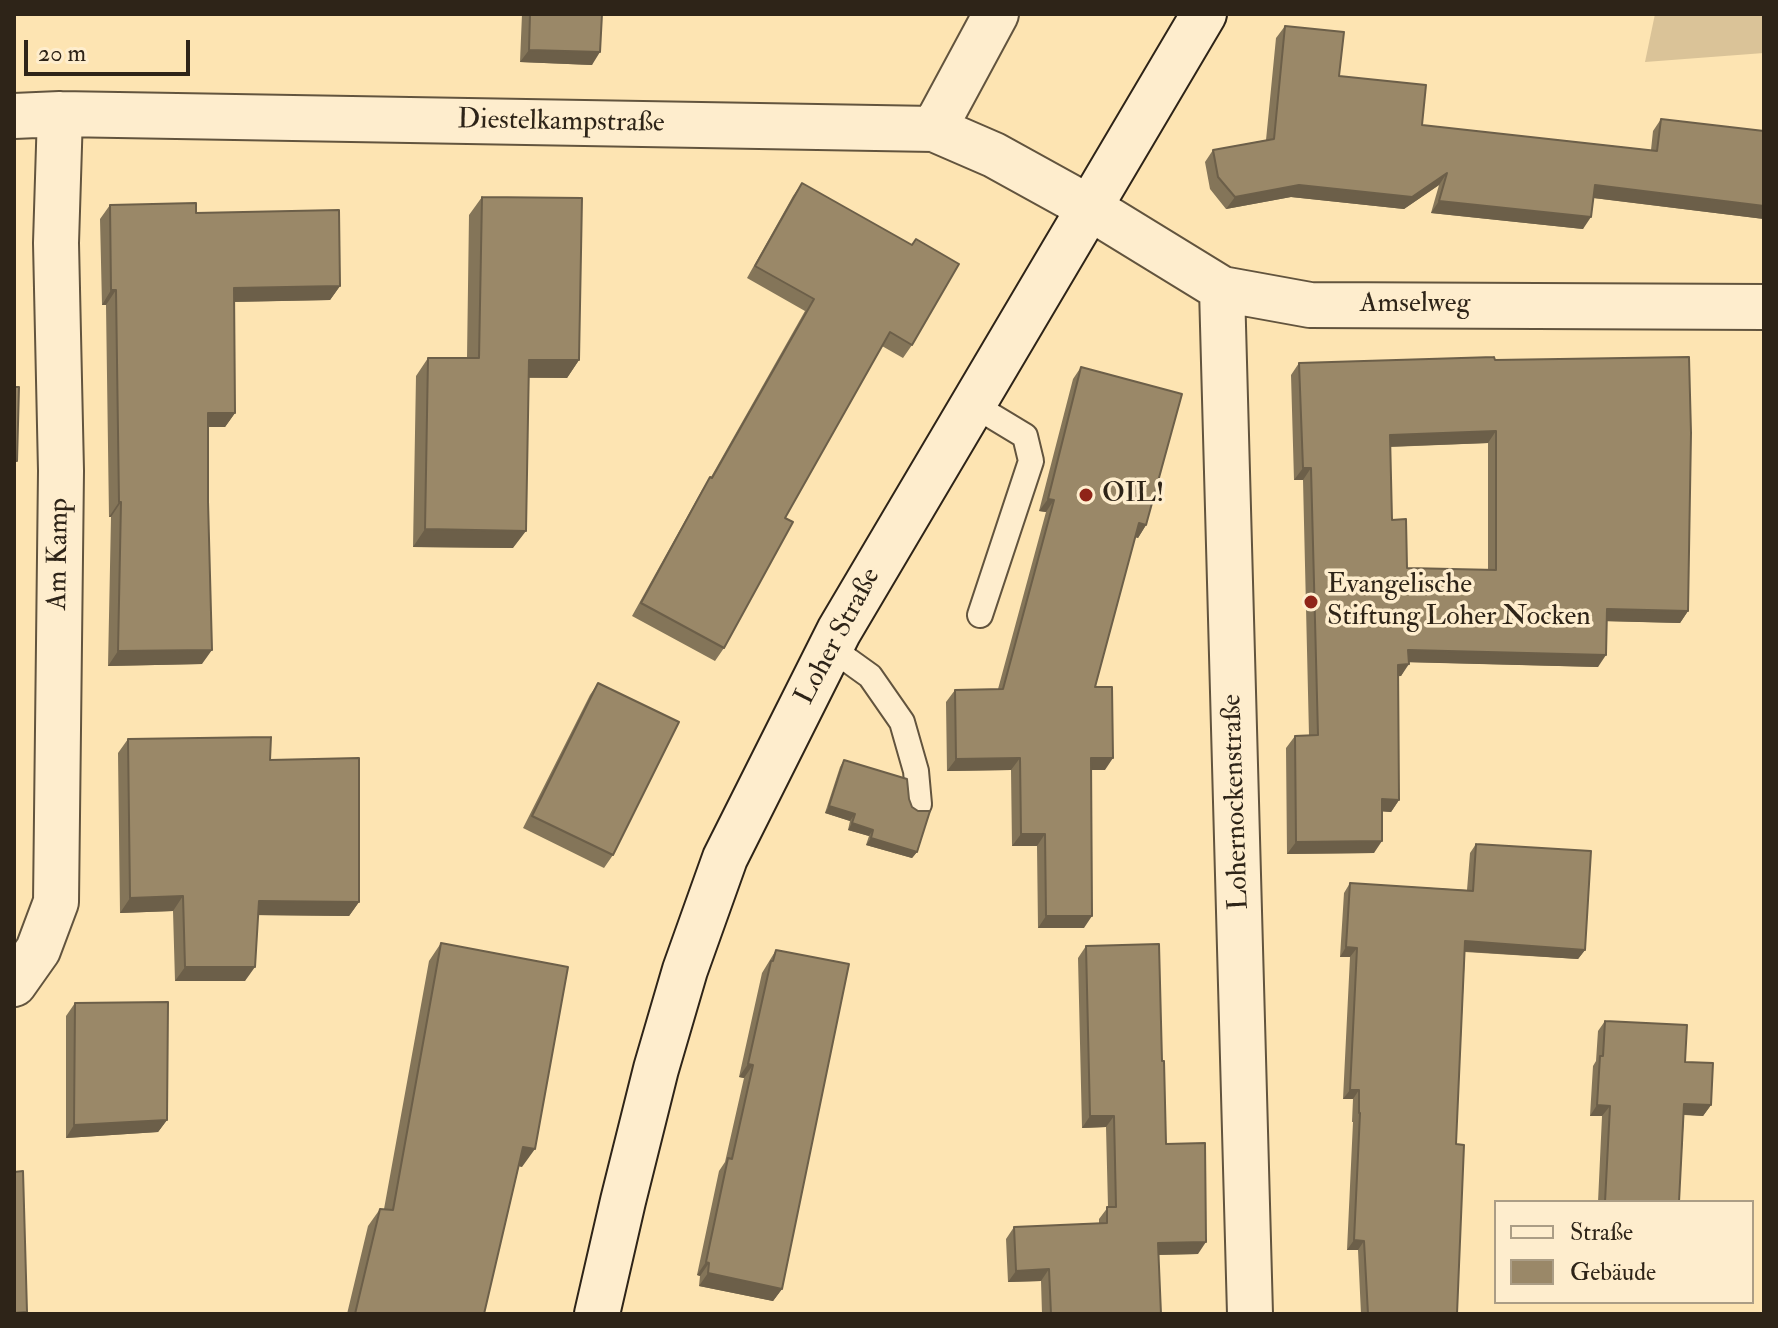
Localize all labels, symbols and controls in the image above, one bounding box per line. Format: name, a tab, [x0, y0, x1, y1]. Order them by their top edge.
scale bar	[28, 24, 194, 74]
text: 20 m	[38, 38, 86, 69]
street label: Diestelkampstraße	[457, 104, 665, 142]
street label: Amselweg	[1360, 288, 1470, 322]
place label: OIL!	[1102, 478, 1164, 512]
marker: OIL!	[1077, 486, 1095, 504]
street label: Am Kamp	[42, 498, 78, 610]
street label: Loher Straße	[789, 563, 889, 711]
place label: Evangelische Stiftung Loher Nocken	[1327, 569, 1591, 635]
marker: Evangelische Stiftung Loher Nocken	[1302, 593, 1320, 611]
street label: Lohernockenstraße	[1216, 693, 1258, 911]
legend	[1494, 1200, 1754, 1304]
text: Straße	[1570, 1217, 1633, 1248]
text: Gebäude	[1570, 1257, 1656, 1288]

